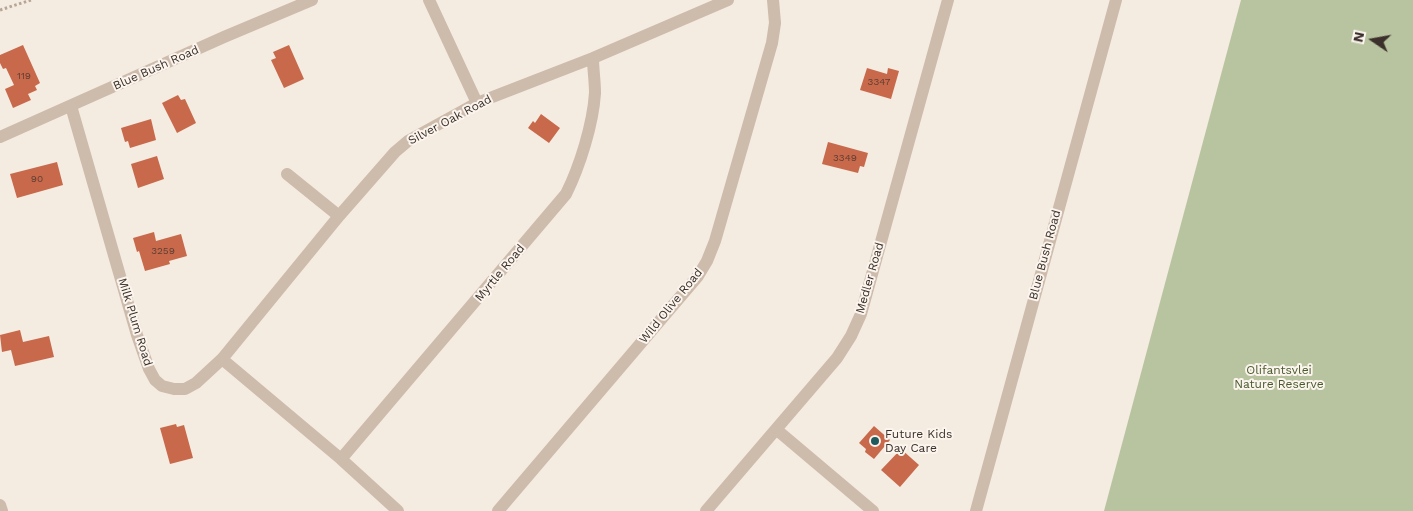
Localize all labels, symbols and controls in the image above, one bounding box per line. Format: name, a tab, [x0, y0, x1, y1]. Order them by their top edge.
north arrow	[1348, 15, 1398, 65]
text: N	[1349, 30, 1367, 44]
street label: Blue Bush Road	[111, 43, 201, 93]
house number: 119	[17, 70, 31, 82]
house number: 3347	[868, 76, 890, 88]
street label: Silver Oak Road	[406, 92, 494, 148]
house number: 3349	[833, 152, 857, 164]
house number: 90	[31, 173, 43, 185]
street label: Blue Bush Road	[1026, 209, 1064, 301]
street label: Medler Road	[853, 241, 887, 315]
street label: Myrtle Road	[472, 242, 528, 304]
house number: 3259	[151, 245, 175, 257]
street label: Wild Olive Road	[636, 266, 706, 346]
street label: Milk Plum Road	[115, 276, 155, 368]
park label: Olifantsvlei Nature Reserve	[1234, 363, 1324, 391]
place label: Future Kids Day Care	[885, 427, 952, 455]
marker: Future Kids Day Care	[869, 435, 881, 447]

